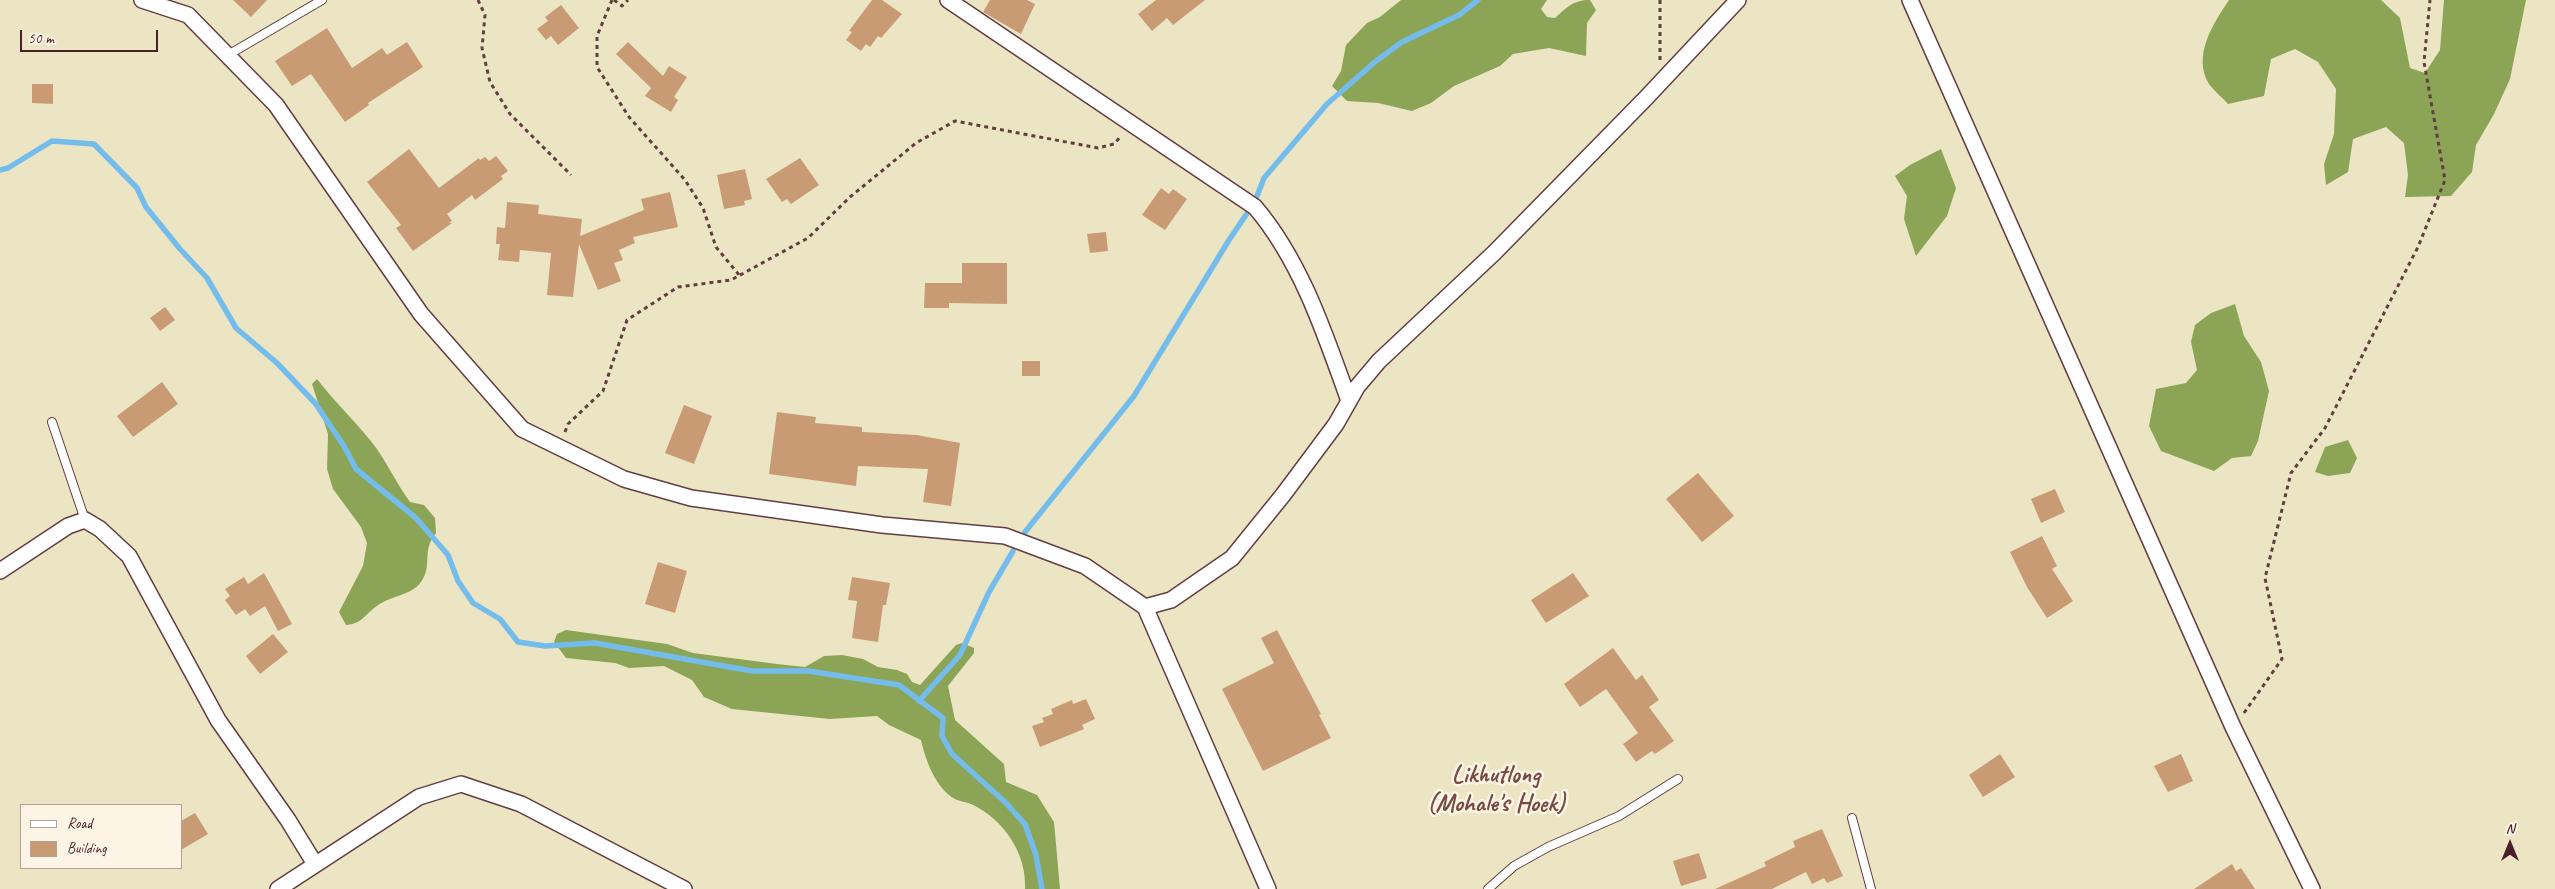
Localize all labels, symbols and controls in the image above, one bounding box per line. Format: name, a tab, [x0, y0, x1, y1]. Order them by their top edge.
scale bar	[22, 20, 160, 52]
text: 50 m	[28, 29, 54, 48]
district label: Likhutlong (Mohale's Hoek)	[1427, 760, 1565, 819]
legend	[20, 804, 182, 869]
text: Road	[67, 814, 92, 833]
north arrow	[2485, 819, 2535, 869]
text: N	[2506, 820, 2514, 837]
text: Building	[67, 839, 106, 858]

